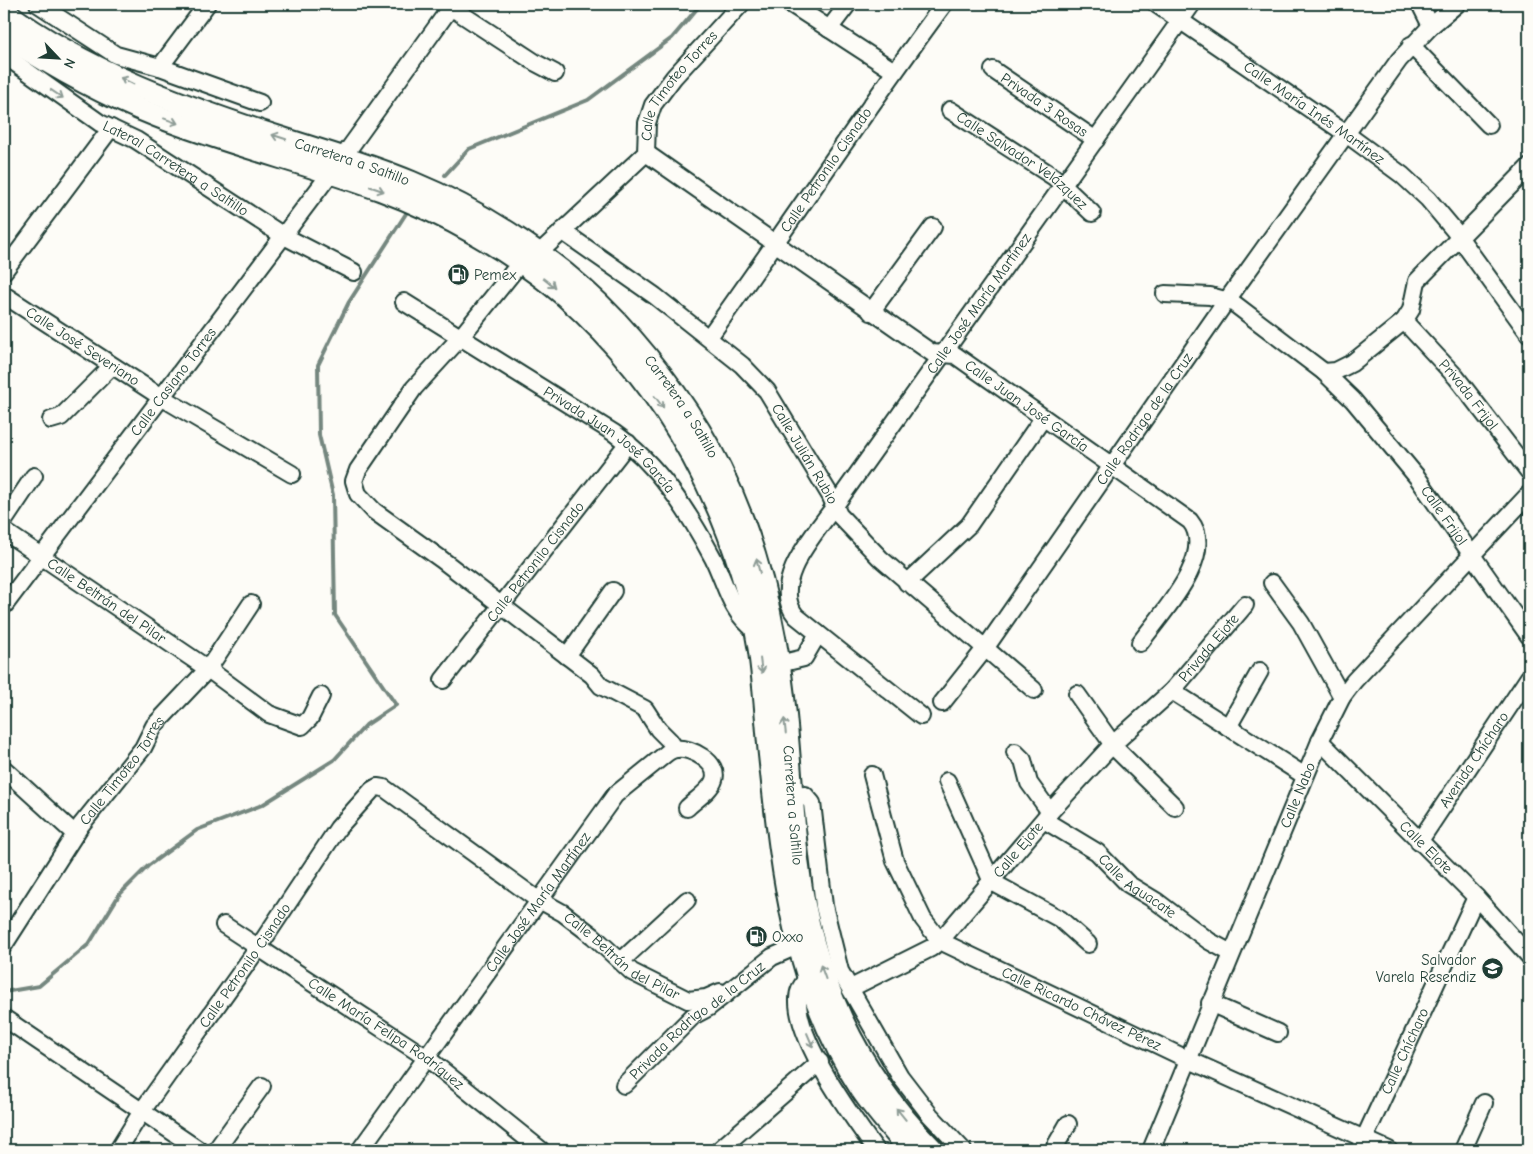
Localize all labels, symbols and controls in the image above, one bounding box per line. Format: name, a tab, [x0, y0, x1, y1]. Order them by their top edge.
street label: Calle Timoteo Torres	[637, 27, 721, 141]
north arrow	[32, 32, 82, 82]
text: N	[60, 56, 79, 71]
street label: Calle María Inés Martínez	[1240, 57, 1389, 168]
street label: Privada 3 Rosas	[997, 69, 1091, 141]
one-way arrow	[120, 76, 135, 85]
one-way arrow	[50, 89, 64, 99]
street label: Calle Petronilo Cisnado	[776, 104, 876, 236]
street label: Calle Salvador Velázquez	[953, 107, 1092, 213]
street label: Lateral Carretera a Saltillo	[100, 117, 252, 220]
one-way arrow	[163, 117, 178, 126]
one-way arrow	[272, 132, 288, 142]
street label: Carretera a Saltillo	[292, 134, 412, 189]
one-way arrow	[368, 185, 384, 194]
street label: Calle José María Martínez	[923, 229, 1035, 377]
fuel station icon: Pemex	[446, 263, 470, 287]
place label: Pemex	[474, 266, 517, 284]
one-way arrow	[542, 278, 555, 289]
street label: Calle José Severiano	[22, 303, 143, 390]
street label: Calle Casiano Torres	[126, 324, 220, 440]
street label: Calle Rodrigo de la Cruz	[1092, 349, 1197, 488]
street label: Carretera a Saltillo	[641, 352, 722, 461]
street label: Calle Juan José García	[961, 356, 1092, 456]
street label: Privada Frijol	[1435, 356, 1502, 433]
street label: Privada Juan José García	[540, 382, 679, 497]
one-way arrow	[654, 395, 664, 409]
street label: Calle Julián Rubio	[768, 400, 842, 507]
street label: Calle Frijol	[1417, 482, 1471, 549]
street label: Calle Petronilo Cisnado	[483, 498, 588, 626]
street label: Calle Beltrán del Pilar	[44, 554, 170, 647]
one-way arrow	[753, 558, 763, 574]
street label: Privada Ejote	[1175, 610, 1243, 686]
one-way arrow	[756, 657, 766, 673]
street label: Avenida Chícharo	[1435, 708, 1513, 811]
street label: Calle Timoteo Torres	[76, 712, 168, 829]
one-way arrow	[780, 718, 790, 734]
street label: Carretera a Saltillo	[779, 745, 807, 866]
street label: Calle Nabo	[1276, 759, 1319, 831]
street label: Calle Elote	[1396, 817, 1457, 878]
street label: Calle Ejote	[989, 818, 1047, 881]
street label: Calle José María Martínez	[482, 828, 595, 976]
street label: Calle Aguacate	[1095, 850, 1180, 922]
street label: Calle Petronilo Cisnado	[195, 900, 294, 1031]
street label: Calle Beltrán del Pilar	[560, 908, 683, 1004]
fuel station icon: Oxxo	[744, 925, 768, 949]
place label: Oxxo	[772, 928, 804, 946]
place label: Salvador Varela Resendiz	[1376, 951, 1476, 986]
street label: Privada Rodrigo de la Cruz	[626, 957, 769, 1083]
school or university icon: Salvador Varela Resendiz	[1480, 957, 1504, 981]
street label: Calle Ricardo Chávez Pérez	[999, 963, 1165, 1055]
one-way arrow	[818, 965, 827, 981]
street label: Calle María Felipa Rodríguez	[305, 974, 468, 1093]
street label: Calle Chícharo	[1377, 1005, 1433, 1097]
one-way arrow	[805, 1032, 815, 1047]
one-way arrow	[895, 1108, 906, 1121]

